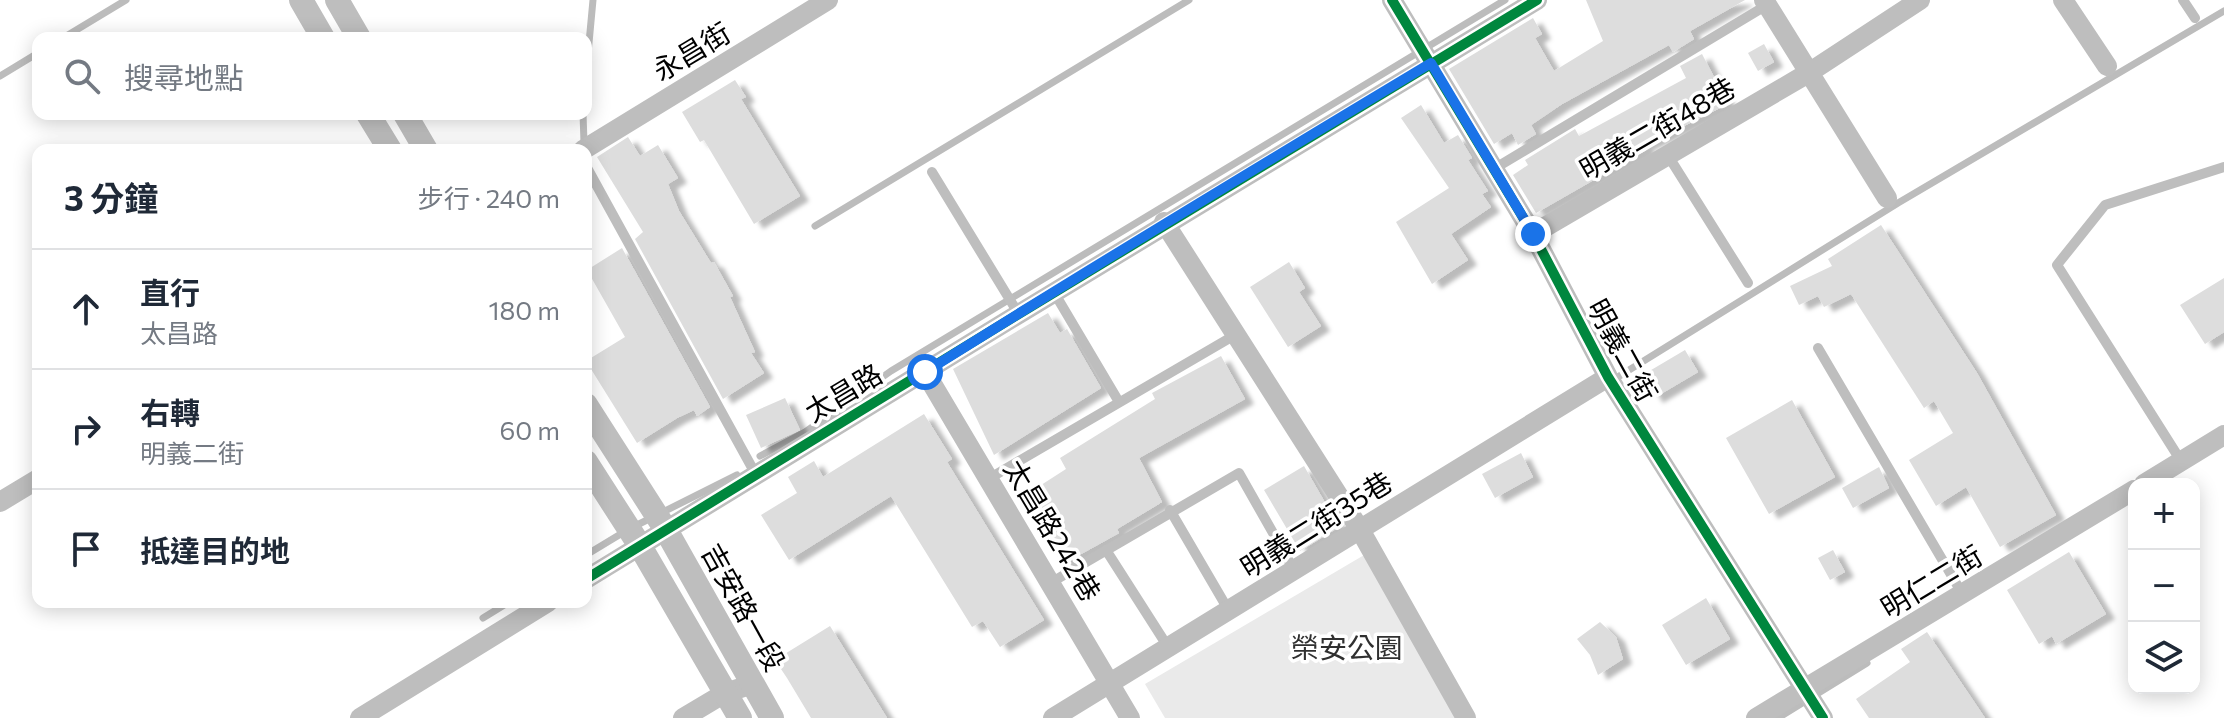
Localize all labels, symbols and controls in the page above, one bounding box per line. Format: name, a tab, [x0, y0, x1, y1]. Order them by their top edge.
street label: 永昌街	[646, 15, 736, 87]
search box	[32, 32, 592, 120]
icon: search	[60, 54, 104, 98]
text: 搜尋地點	[124, 58, 244, 95]
street label: 明義二街48巷	[1573, 70, 1741, 186]
text: 3 分鐘	[64, 176, 158, 218]
text: 步行 · 240 m	[418, 182, 560, 213]
route end	[1515, 216, 1551, 252]
text: 直行	[140, 273, 200, 310]
icon: ahead	[64, 287, 108, 331]
street label: 明義二街	[1581, 293, 1665, 407]
text: 180 m	[488, 294, 560, 325]
text: 太昌路	[140, 317, 218, 348]
route start	[907, 354, 943, 390]
street label: 太昌路	[798, 356, 888, 428]
text: 右轉	[140, 393, 200, 430]
icon: right	[64, 407, 108, 451]
text: 60 m	[500, 414, 560, 445]
text: 明義二街	[140, 437, 244, 468]
street label: 太昌路242巷	[997, 453, 1109, 607]
street label: 明義二街35巷	[1234, 464, 1398, 584]
map controls	[2128, 478, 2200, 694]
button: +	[2128, 478, 2200, 550]
icon: arrive	[64, 527, 108, 571]
text: 抵達目的地	[140, 531, 290, 568]
street label: 吉安路一段	[695, 538, 793, 676]
street label: 明仁二街	[1874, 538, 1988, 624]
button: −	[2128, 550, 2200, 622]
button: layers	[2128, 622, 2200, 694]
park label: 榮安公園	[1291, 630, 1403, 664]

